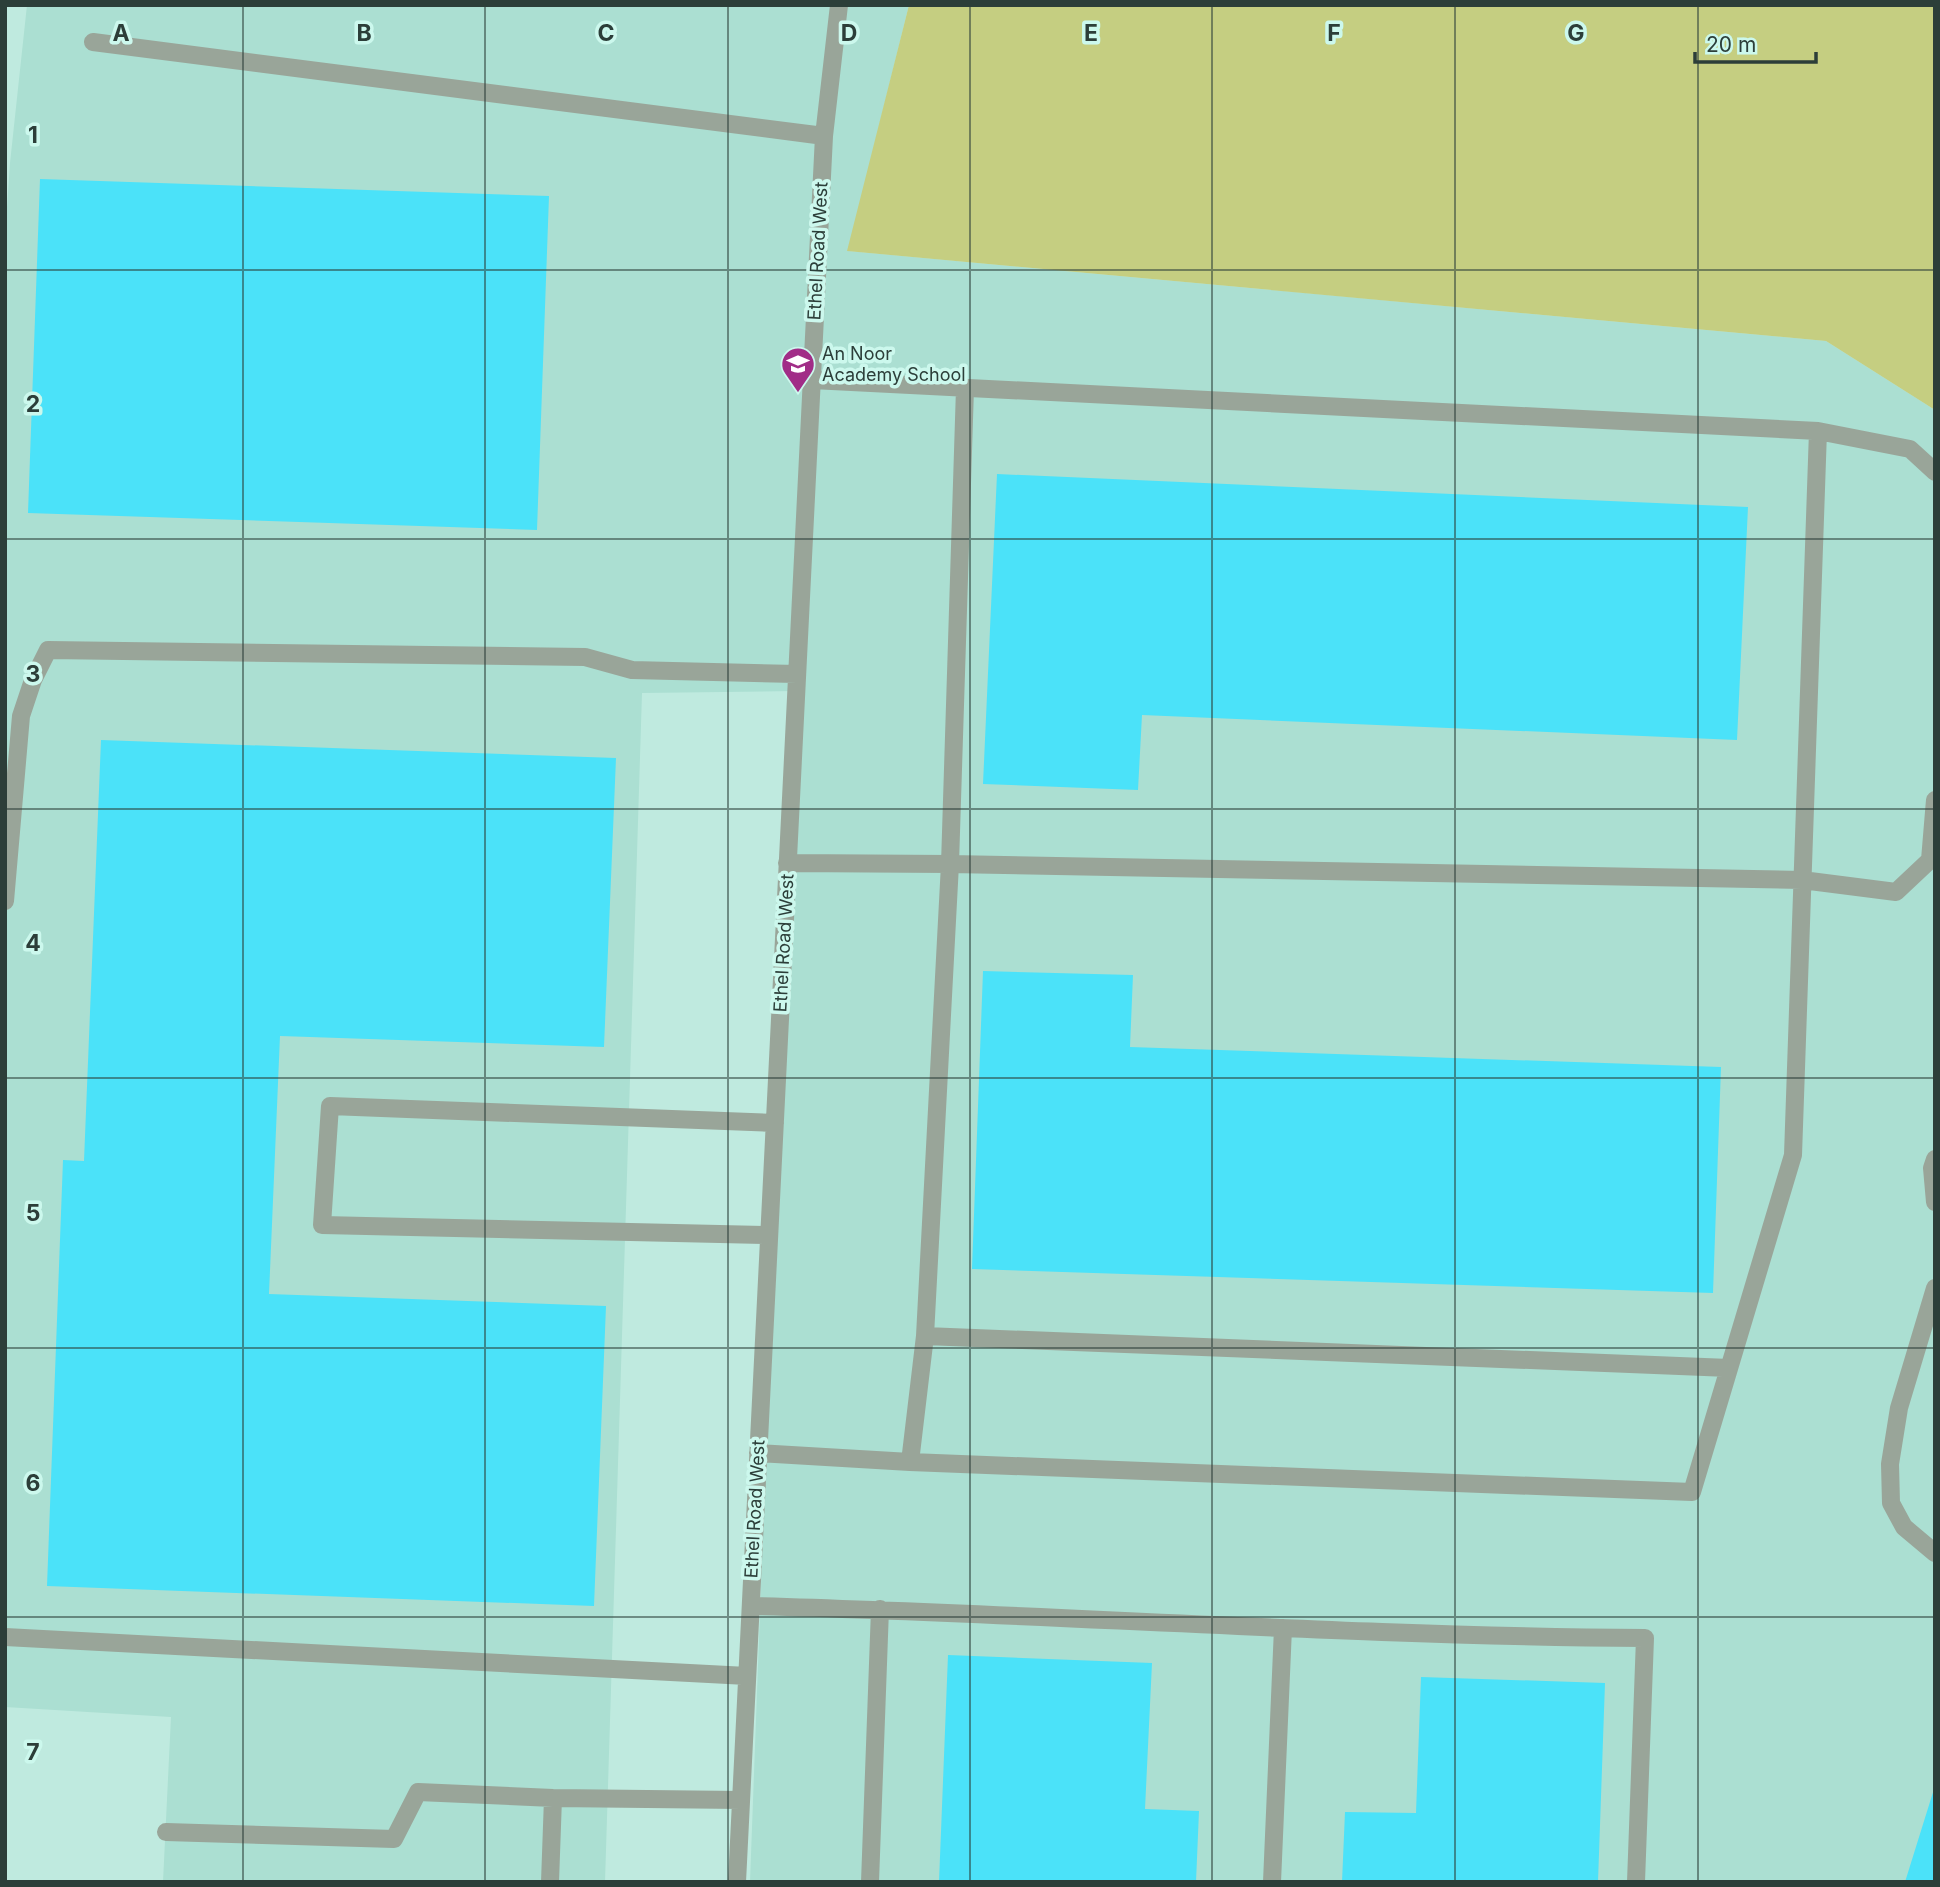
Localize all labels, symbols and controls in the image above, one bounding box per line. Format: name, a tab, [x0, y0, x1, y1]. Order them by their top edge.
text: A	[112, 19, 130, 47]
text: B	[356, 19, 372, 47]
text: C	[597, 19, 615, 47]
text: D	[841, 19, 857, 47]
text: E	[1084, 19, 1098, 47]
text: F	[1327, 19, 1341, 47]
text: G	[1567, 19, 1585, 47]
scale bar	[1695, 21, 1816, 65]
text: 20 m	[1706, 32, 1756, 57]
text: 1	[28, 121, 38, 149]
street label: Ethel Road West	[803, 181, 832, 321]
place label: An Noor Academy School	[822, 343, 966, 385]
school or university icon: An Noor Academy School	[779, 345, 817, 394]
text: 2	[26, 390, 40, 418]
text: 3	[26, 660, 40, 688]
street label: Ethel Road West	[769, 873, 798, 1013]
text: 4	[25, 929, 41, 957]
text: 5	[26, 1199, 40, 1227]
street label: Ethel Road West	[740, 1439, 769, 1579]
text: 6	[26, 1469, 40, 1497]
text: 7	[26, 1738, 40, 1766]

